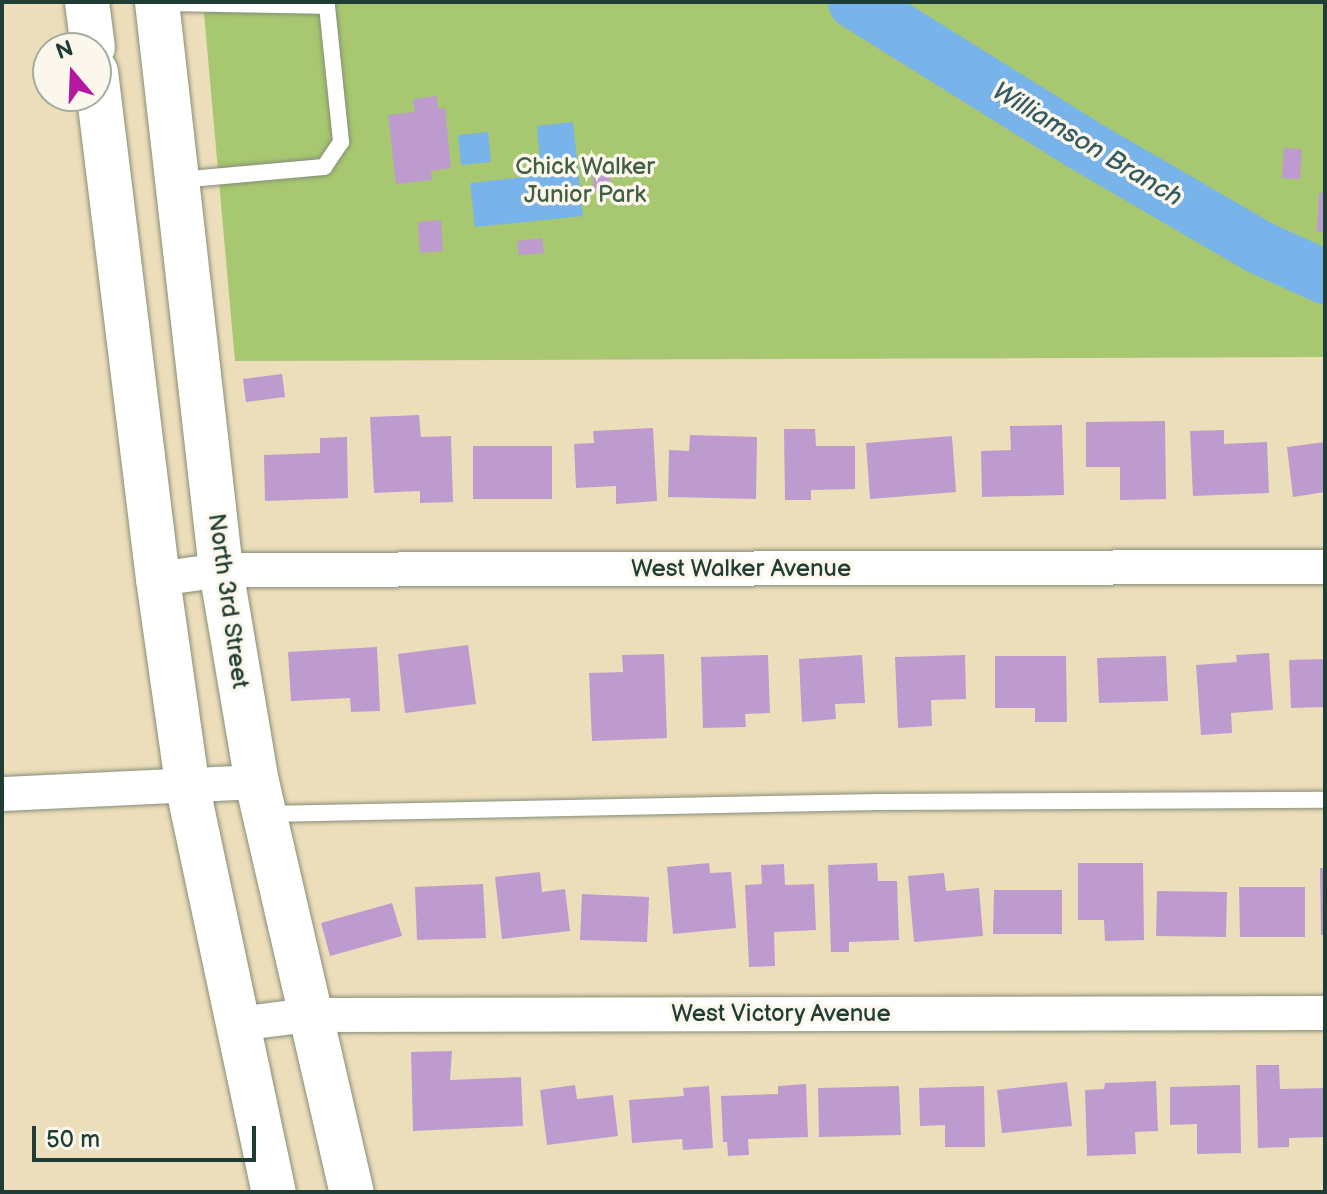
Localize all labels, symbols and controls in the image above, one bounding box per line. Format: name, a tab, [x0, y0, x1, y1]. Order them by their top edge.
north arrow	[32, 32, 112, 112]
text: N	[52, 35, 77, 66]
water label: Williamson Branch	[986, 76, 1188, 214]
park label: Chick Walker Junior Park	[515, 153, 655, 209]
street label: North 3rd Street	[201, 511, 255, 691]
street label: West Walker Avenue	[630, 555, 852, 583]
street label: West Victory Avenue	[670, 1000, 892, 1028]
scale bar	[36, 1110, 260, 1160]
text: 50 m	[46, 1125, 100, 1154]

